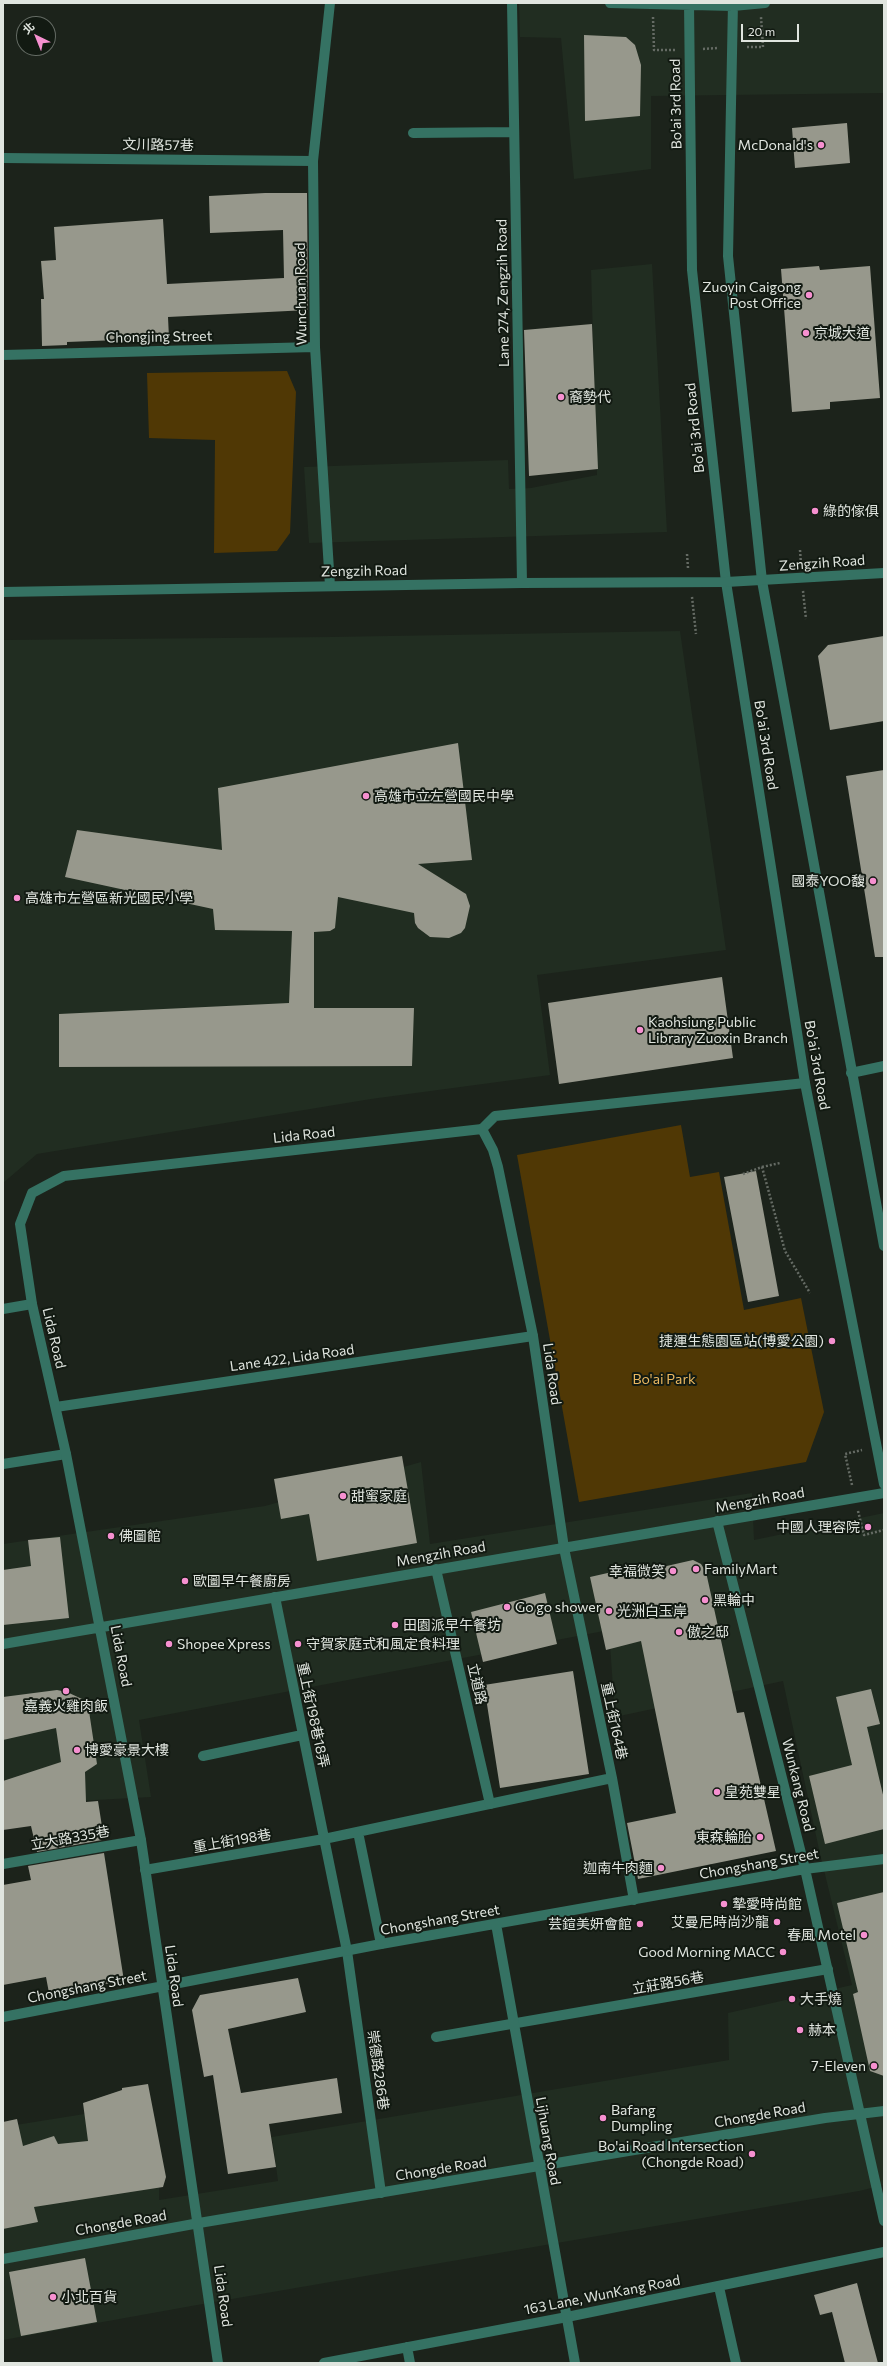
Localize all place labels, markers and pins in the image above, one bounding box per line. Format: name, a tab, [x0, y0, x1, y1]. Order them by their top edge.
place label: McDonald's	[738, 137, 813, 153]
marker: McDonald's	[816, 140, 826, 150]
place label: Zuoyin Caigong Post Office	[702, 279, 801, 312]
marker: Zuoyin Caigong Post Office	[804, 290, 814, 300]
place label: 京城大道	[814, 325, 870, 341]
marker: 京城大道	[801, 328, 811, 338]
place label: 裔勢代	[569, 389, 611, 405]
marker: 裔勢代	[556, 392, 566, 402]
place label: 綠的傢俱	[823, 503, 879, 519]
marker: 綠的傢俱	[810, 506, 820, 516]
place label: 高雄市立左營國民中學	[374, 788, 514, 804]
marker: 高雄市立左營國民中學	[361, 791, 371, 801]
place label: 國泰YOO馥	[792, 873, 865, 889]
marker: 國泰YOO馥	[868, 876, 878, 886]
place label: 高雄市左營區新光國民小學	[25, 890, 193, 906]
marker: 高雄市左營區新光國民小學	[12, 893, 22, 903]
place label: Kaohsiung Public Library Zuoxin Branch	[648, 1014, 788, 1046]
marker: Kaohsiung Public Library Zuoxin Branch	[635, 1025, 645, 1035]
place label: 捷運生態園區站(博愛公園)	[659, 1333, 824, 1349]
marker: 捷運生態園區站(博愛公園)	[827, 1336, 837, 1346]
place label: 甜蜜家庭	[351, 1488, 407, 1504]
marker: 甜蜜家庭	[338, 1491, 348, 1501]
place label: 中國人理容院	[776, 1519, 860, 1535]
marker: 中國人理容院	[863, 1522, 873, 1532]
place label: 佛圖館	[119, 1528, 161, 1544]
marker: 佛圖館	[106, 1531, 116, 1541]
place label: FamilyMart	[704, 1561, 778, 1577]
place label: 幸福微笑	[609, 1563, 665, 1579]
marker: FamilyMart	[691, 1564, 701, 1574]
marker: 幸福微笑	[668, 1566, 678, 1576]
place label: 歐圖早午餐廚房	[193, 1573, 291, 1589]
marker: 歐圖早午餐廚房	[180, 1576, 190, 1586]
place label: 黑輪中	[713, 1592, 755, 1608]
marker: 黑輪中	[700, 1595, 710, 1605]
place label: Go go shower	[515, 1599, 601, 1615]
marker: Go go shower	[502, 1602, 512, 1612]
place label: 光洲白玉岸	[617, 1603, 687, 1619]
marker: 光洲白玉岸	[604, 1606, 614, 1616]
place label: 田園派早午餐坊	[403, 1617, 501, 1633]
marker: 田園派早午餐坊	[390, 1620, 400, 1630]
place label: 傲之邸	[687, 1624, 729, 1640]
marker: 傲之邸	[674, 1627, 684, 1637]
place label: Shopee Xpress	[177, 1636, 271, 1652]
place label: 守賀家庭式和風定食料理	[306, 1636, 460, 1652]
marker: Shopee Xpress	[164, 1639, 174, 1649]
marker: 守賀家庭式和風定食料理	[293, 1639, 303, 1649]
marker: 嘉義火雞肉飯	[61, 1686, 71, 1696]
place label: 嘉義火雞肉飯	[24, 1698, 108, 1714]
place label: 博愛豪景大樓	[85, 1742, 169, 1758]
marker: 博愛豪景大樓	[72, 1745, 82, 1755]
place label: 皇苑雙星	[725, 1784, 781, 1800]
marker: 皇苑雙星	[712, 1787, 722, 1797]
place label: 東森輪胎	[696, 1829, 752, 1845]
marker: 東森輪胎	[755, 1832, 765, 1842]
place label: 迦南牛肉麵	[583, 1860, 653, 1876]
marker: 迦南牛肉麵	[656, 1863, 666, 1873]
place label: 摯愛時尚館	[732, 1896, 802, 1912]
marker: 摯愛時尚館	[719, 1899, 729, 1909]
place label: 艾曼尼時尚沙龍	[671, 1914, 769, 1930]
place label: 芸鍹美妍會館	[548, 1916, 632, 1932]
marker: 艾曼尼時尚沙龍	[772, 1917, 782, 1927]
marker: 芸鍹美妍會館	[635, 1919, 645, 1929]
place label: 春風 Motel	[787, 1927, 856, 1943]
marker: 春風 Motel	[859, 1930, 869, 1940]
place label: Good Morning MACC	[638, 1944, 775, 1960]
marker: Good Morning MACC	[778, 1947, 788, 1957]
place label: 大手燒	[800, 1991, 842, 2007]
marker: 大手燒	[787, 1994, 797, 2004]
place label: 赫本	[808, 2022, 836, 2038]
marker: 赫本	[795, 2025, 805, 2035]
place label: 7-Eleven	[811, 2058, 866, 2074]
marker: 7-Eleven	[869, 2061, 879, 2071]
place label: Bafang Dumpling	[611, 2102, 672, 2134]
marker: Bafang Dumpling	[598, 2113, 608, 2123]
place label: Bo'ai Road Intersection (Chongde Road)	[598, 2138, 744, 2170]
marker: Bo'ai Road Intersection (Chongde Road)	[747, 2149, 757, 2159]
place label: 小北百貨	[61, 2289, 117, 2305]
marker: 小北百貨	[48, 2292, 58, 2302]

